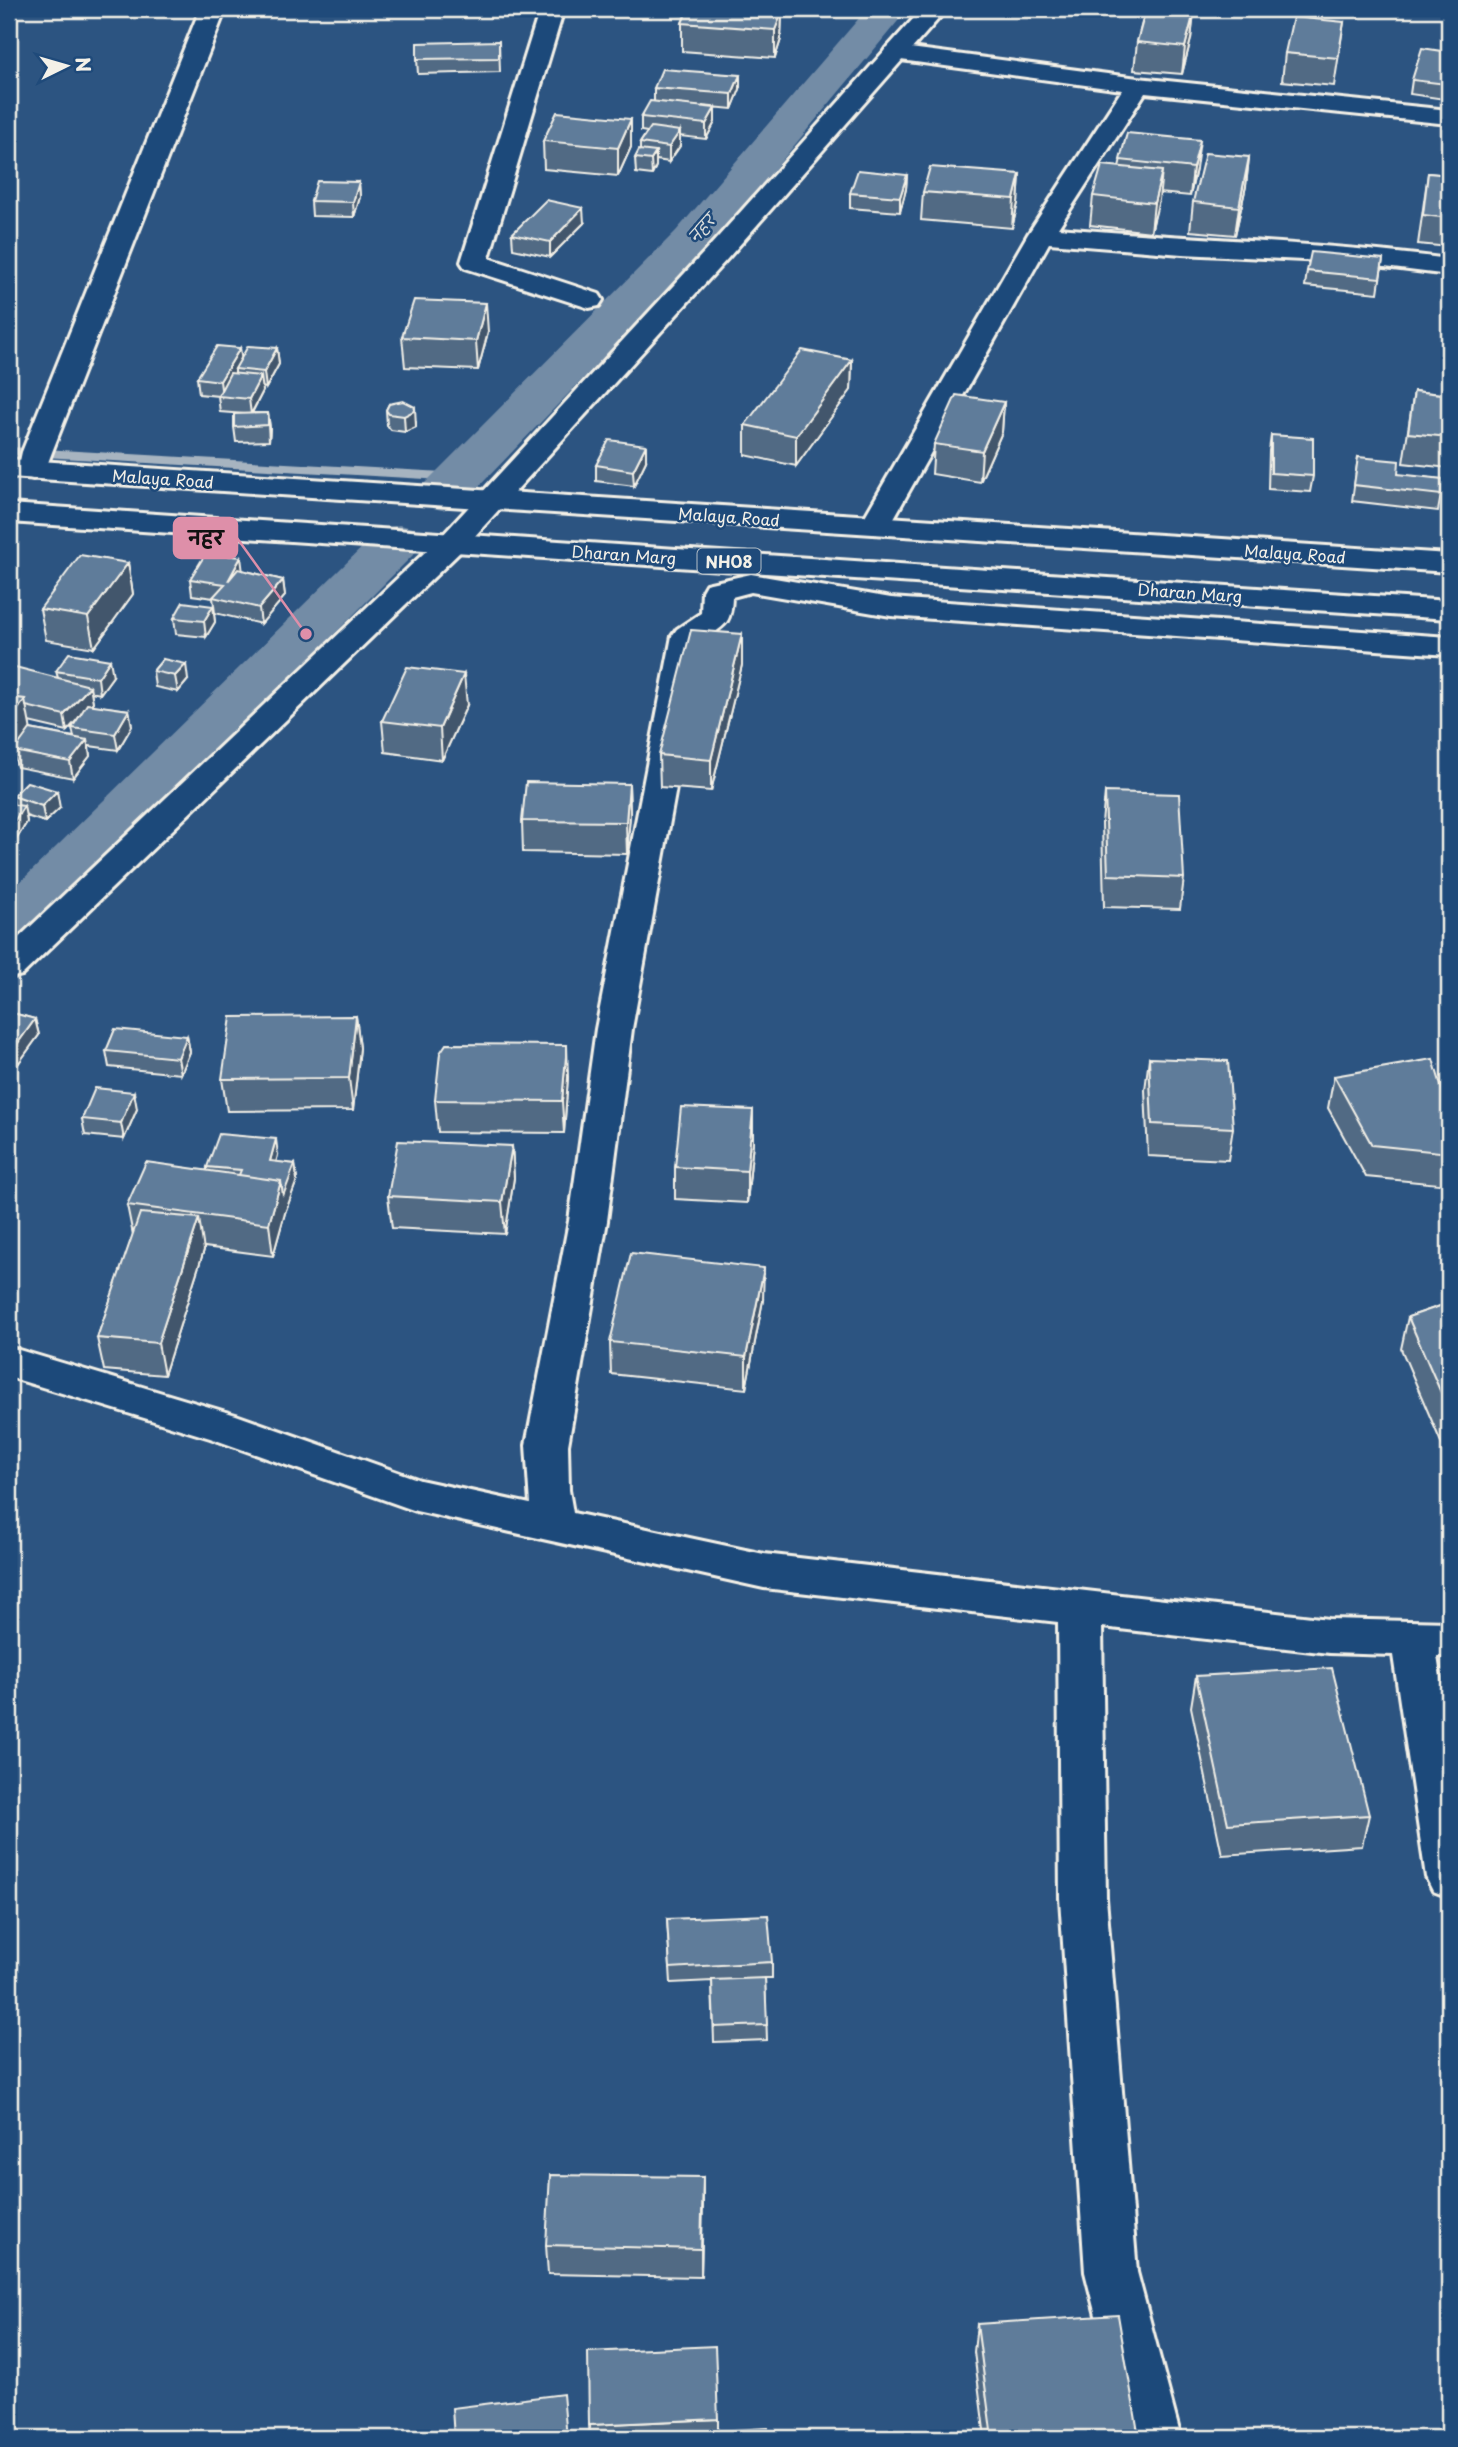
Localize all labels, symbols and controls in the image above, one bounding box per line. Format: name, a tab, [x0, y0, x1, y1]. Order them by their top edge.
north arrow	[32, 32, 102, 102]
text: N	[69, 56, 99, 73]
water label: नहर	[682, 206, 723, 247]
street label: Malaya Road	[111, 462, 215, 494]
street label: Malaya Road	[677, 500, 781, 532]
callout: नहर	[174, 518, 237, 558]
text: नहर	[186, 523, 225, 551]
street label: Malaya Road	[1243, 537, 1347, 569]
street label: Dharan Marg	[571, 538, 677, 570]
road number: NH08	[698, 548, 760, 574]
street label: Dharan Marg	[1137, 576, 1243, 608]

